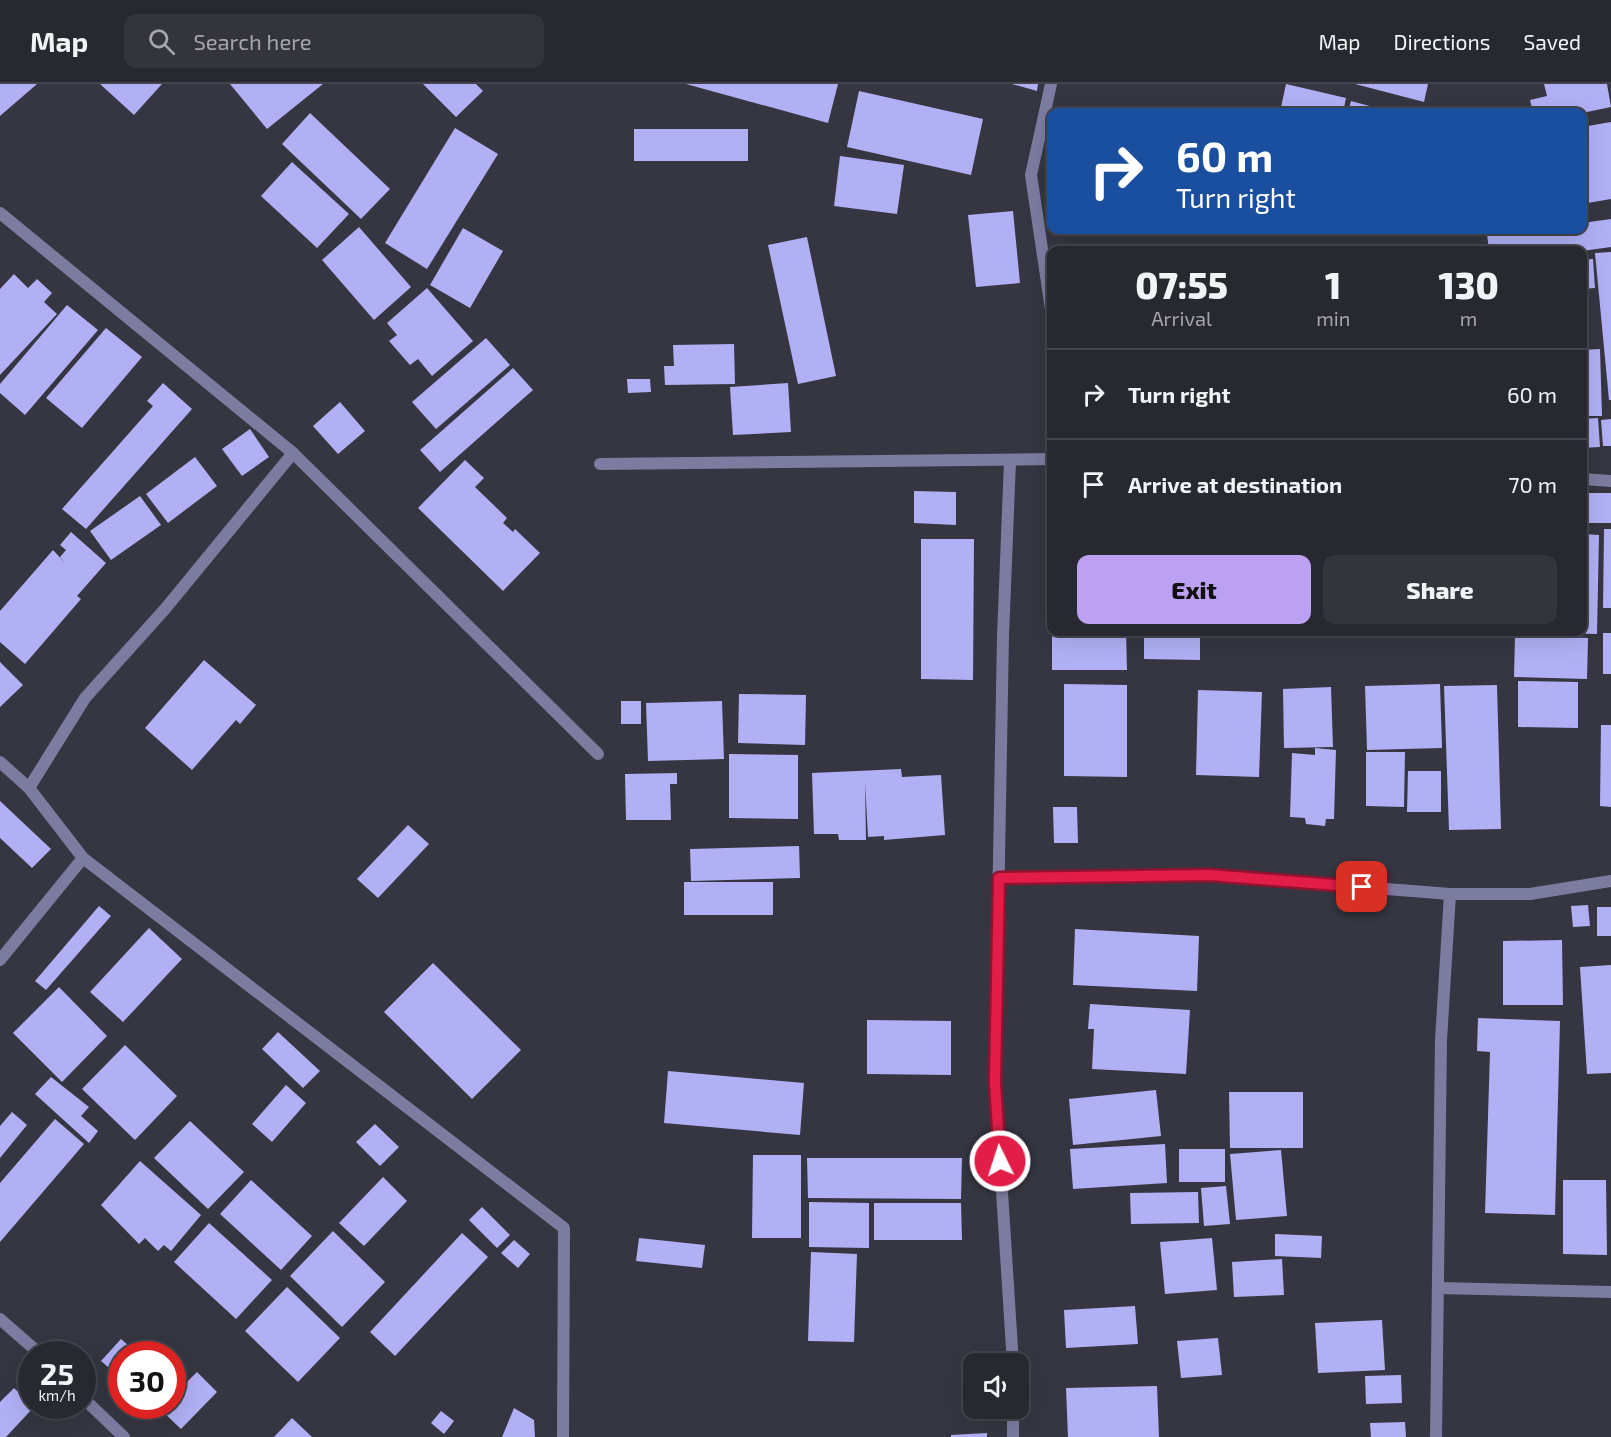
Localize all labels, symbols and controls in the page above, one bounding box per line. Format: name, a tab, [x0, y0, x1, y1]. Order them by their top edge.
search box	[124, 14, 544, 68]
text: Map	[30, 24, 88, 58]
icon: search	[145, 25, 178, 58]
text: Search here	[193, 28, 312, 54]
text: Map	[1318, 29, 1361, 54]
text: Directions	[1394, 29, 1490, 54]
text: Saved	[1523, 29, 1581, 54]
text: 60 m	[1176, 130, 1273, 180]
icon: right	[1077, 132, 1155, 210]
text: Turn right	[1176, 181, 1296, 213]
text: 07:55	[1135, 263, 1228, 306]
text: 1	[1325, 263, 1341, 306]
text: 130	[1439, 263, 1499, 306]
text: Arrival	[1151, 306, 1212, 330]
text: min	[1316, 306, 1350, 330]
text: m	[1460, 306, 1477, 330]
icon: right	[1077, 378, 1110, 411]
text: Turn right	[1128, 381, 1230, 407]
text: 60 m	[1507, 381, 1557, 407]
icon: arrive	[1077, 468, 1110, 501]
text: Arrive at destination	[1128, 471, 1342, 497]
text: 70 m	[1508, 471, 1557, 497]
button: Exit	[1077, 555, 1311, 624]
button: Share	[1323, 555, 1557, 624]
pin	[1336, 861, 1387, 912]
icon: arrive	[1345, 870, 1378, 903]
position arrow	[968, 1129, 1032, 1193]
speed limit sign: 30	[108, 1341, 186, 1419]
map controls	[963, 1353, 1029, 1419]
button: sound	[963, 1353, 1029, 1419]
text: 25	[40, 1355, 74, 1391]
text: km/h	[38, 1386, 76, 1404]

